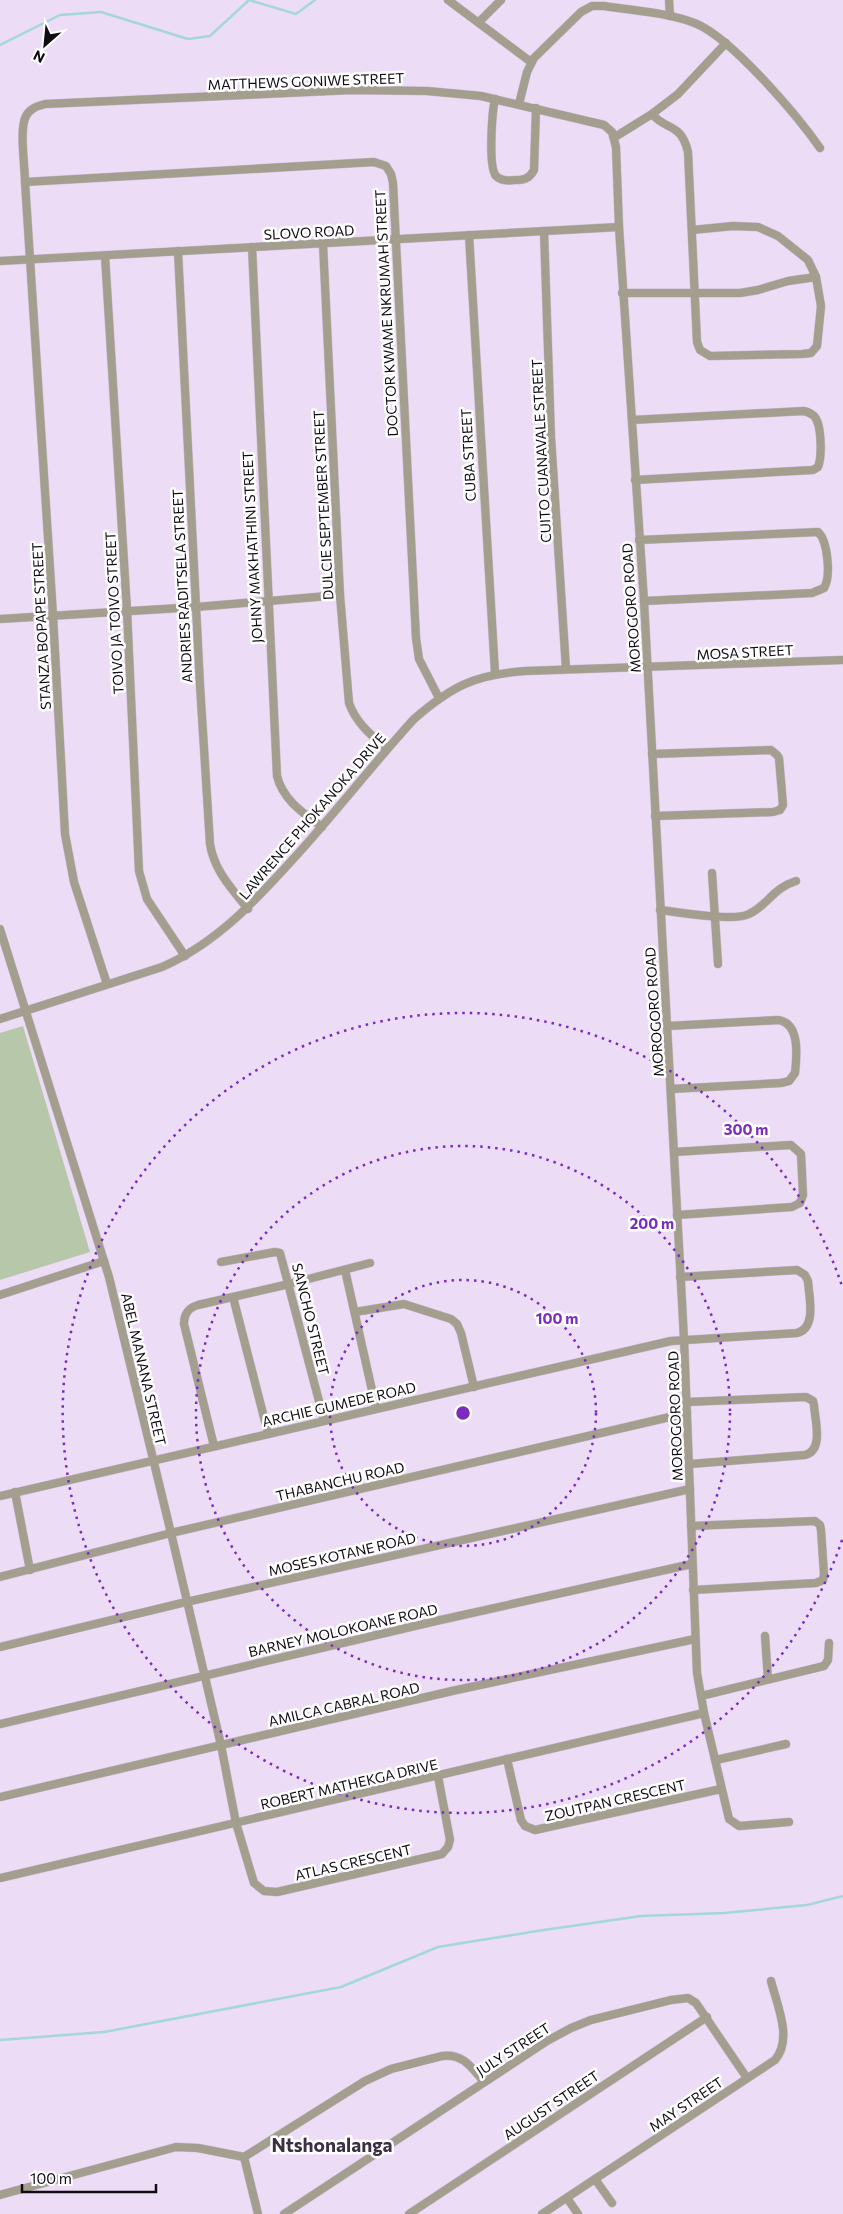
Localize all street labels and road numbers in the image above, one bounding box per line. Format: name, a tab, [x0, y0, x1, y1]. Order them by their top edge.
street label: MATTHEWS GONIWE STREET	[207, 69, 405, 93]
street label: DOCTOR KWAME NKRUMAH STREET	[371, 189, 401, 437]
street label: SLOVO ROAD	[263, 221, 355, 243]
street label: CUITO CUANAVALE STREET	[528, 359, 554, 543]
street label: CUBA STREET	[457, 408, 479, 502]
street label: DULCIE SEPTEMBER STREET	[310, 410, 336, 600]
street label: JOHNY MAKHATHINI STREET	[238, 451, 266, 643]
street label: ANDRIES RADITSELA STREET	[168, 489, 196, 683]
street label: TOIVO JA TOIVO STREET	[101, 531, 127, 695]
street label: STANZA BOPAPE STREET	[28, 542, 54, 710]
street label: MOROGORO ROAD	[618, 542, 644, 674]
street label: MOSA STREET	[696, 641, 794, 663]
street label: LAWRENCE PHOKANOKA DRIVE	[235, 729, 389, 903]
street label: MOROGORO ROAD	[641, 946, 667, 1078]
street label: SANCHO STREET	[289, 1261, 333, 1377]
street label: ABEL MANANA STREET	[118, 1291, 170, 1447]
street label: MOROGORO ROAD	[664, 1351, 686, 1481]
street label: ARCHIE GUMEDE ROAD	[260, 1378, 418, 1430]
street label: THABANCHU ROAD	[274, 1458, 406, 1504]
street label: MOSES KOTANE ROAD	[267, 1529, 417, 1579]
street label: BARNEY MOLOKOANE ROAD	[247, 1600, 439, 1660]
street label: AMILCA CABRAL ROAD	[267, 1678, 421, 1730]
street label: ROBERT MATHEKGA DRIVE	[259, 1755, 439, 1813]
street label: ZOUTPAN CRESCENT	[543, 1776, 687, 1824]
street label: ATLAS CRESCENT	[293, 1840, 413, 1884]
street label: JULY STREET	[473, 2019, 553, 2079]
street label: AUGUST STREET	[500, 2067, 602, 2143]
street label: MAY STREET	[646, 2073, 726, 2135]

